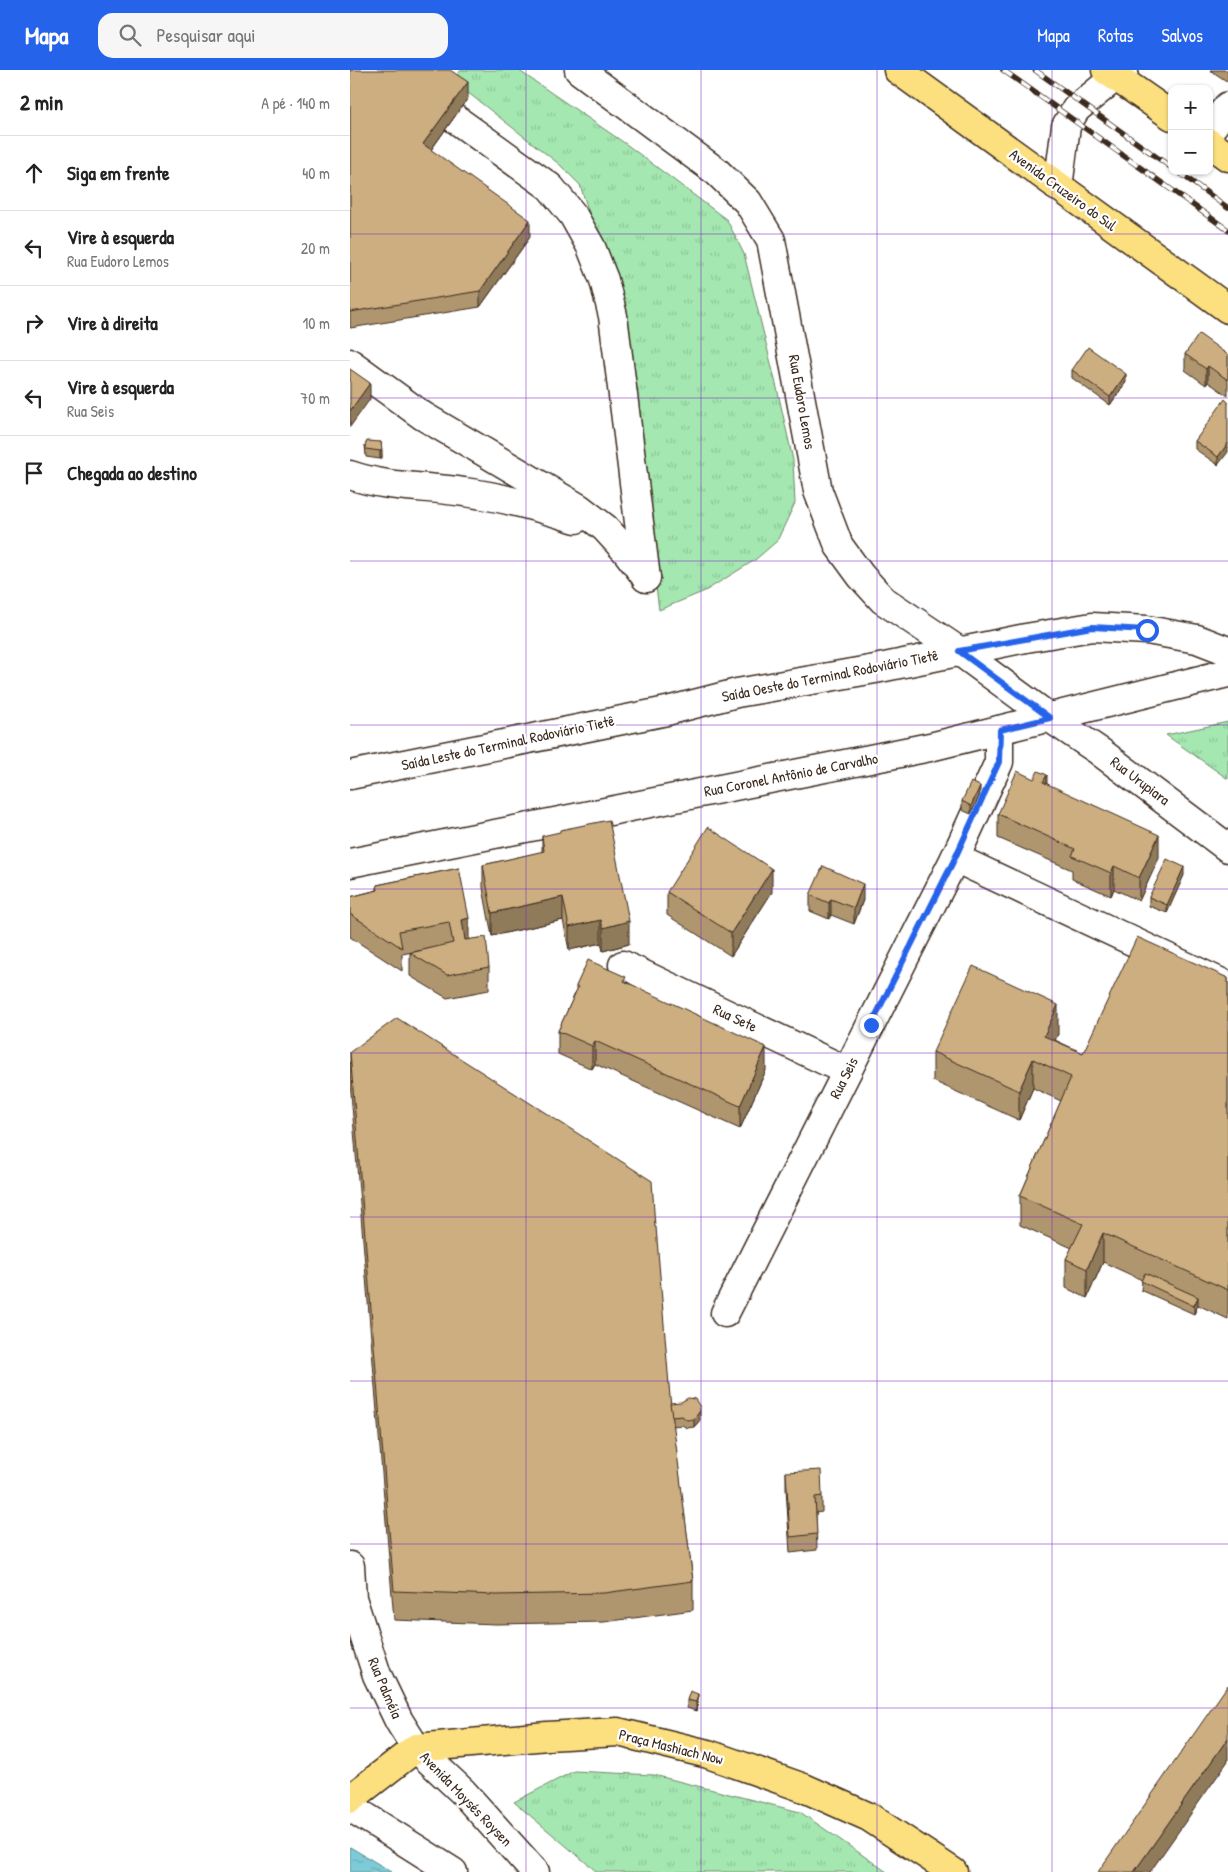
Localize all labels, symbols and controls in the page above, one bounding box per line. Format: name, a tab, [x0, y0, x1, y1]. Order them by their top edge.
search box	[98, 13, 448, 58]
text: Mapa	[25, 19, 68, 51]
icon: search	[116, 21, 144, 49]
text: Pesquisar aqui	[156, 22, 256, 48]
text: Mapa	[1037, 23, 1070, 48]
text: Rotas	[1098, 23, 1134, 48]
text: Salvos	[1162, 23, 1203, 48]
map controls	[1168, 85, 1213, 175]
button: +	[1168, 85, 1213, 130]
text: 2 min	[20, 88, 63, 117]
text: A pé · 140 m	[261, 92, 330, 114]
button: −	[1168, 130, 1213, 175]
street label: Avenida Cruzeiro do Sul	[1005, 144, 1121, 236]
icon: ahead	[20, 159, 48, 187]
text: Siga em frente	[67, 160, 170, 186]
text: 40 m	[302, 162, 330, 184]
text: Vire à esquerda	[67, 224, 174, 250]
icon: left	[20, 234, 48, 262]
text: 20 m	[301, 237, 330, 259]
text: Rua Eudoro Lemos	[67, 250, 169, 272]
icon: right	[20, 309, 48, 337]
text: Vire à direita	[67, 310, 158, 336]
text: 10 m	[302, 312, 330, 334]
street label: Rua Eudoro Lemos	[784, 353, 821, 451]
text: Vire à esquerda	[67, 374, 174, 400]
icon: left	[20, 384, 48, 412]
text: 70 m	[300, 387, 330, 409]
text: Rua Seis	[67, 400, 114, 422]
icon: arrive	[20, 459, 48, 487]
text: Chegada ao destino	[67, 460, 197, 486]
route start	[1136, 619, 1159, 642]
street label: Saída Oeste do Terminal Rodoviário Tietê	[720, 644, 940, 707]
street label: Saída Leste do Terminal Rodoviário Tietê	[400, 710, 616, 775]
street label: Rua Coronel Antônio de Carvalho	[702, 747, 880, 802]
street label: Rua Urupiara	[1106, 751, 1174, 810]
street label: Rua Sete	[710, 998, 761, 1037]
route end	[860, 1014, 883, 1037]
street label: Rua Seis	[824, 1053, 863, 1102]
street label: Rua Palméia	[363, 1654, 408, 1722]
street label: Praça Mashiach Now	[617, 1723, 725, 1770]
street label: Avenida Moysés Roysen	[416, 1747, 517, 1851]

